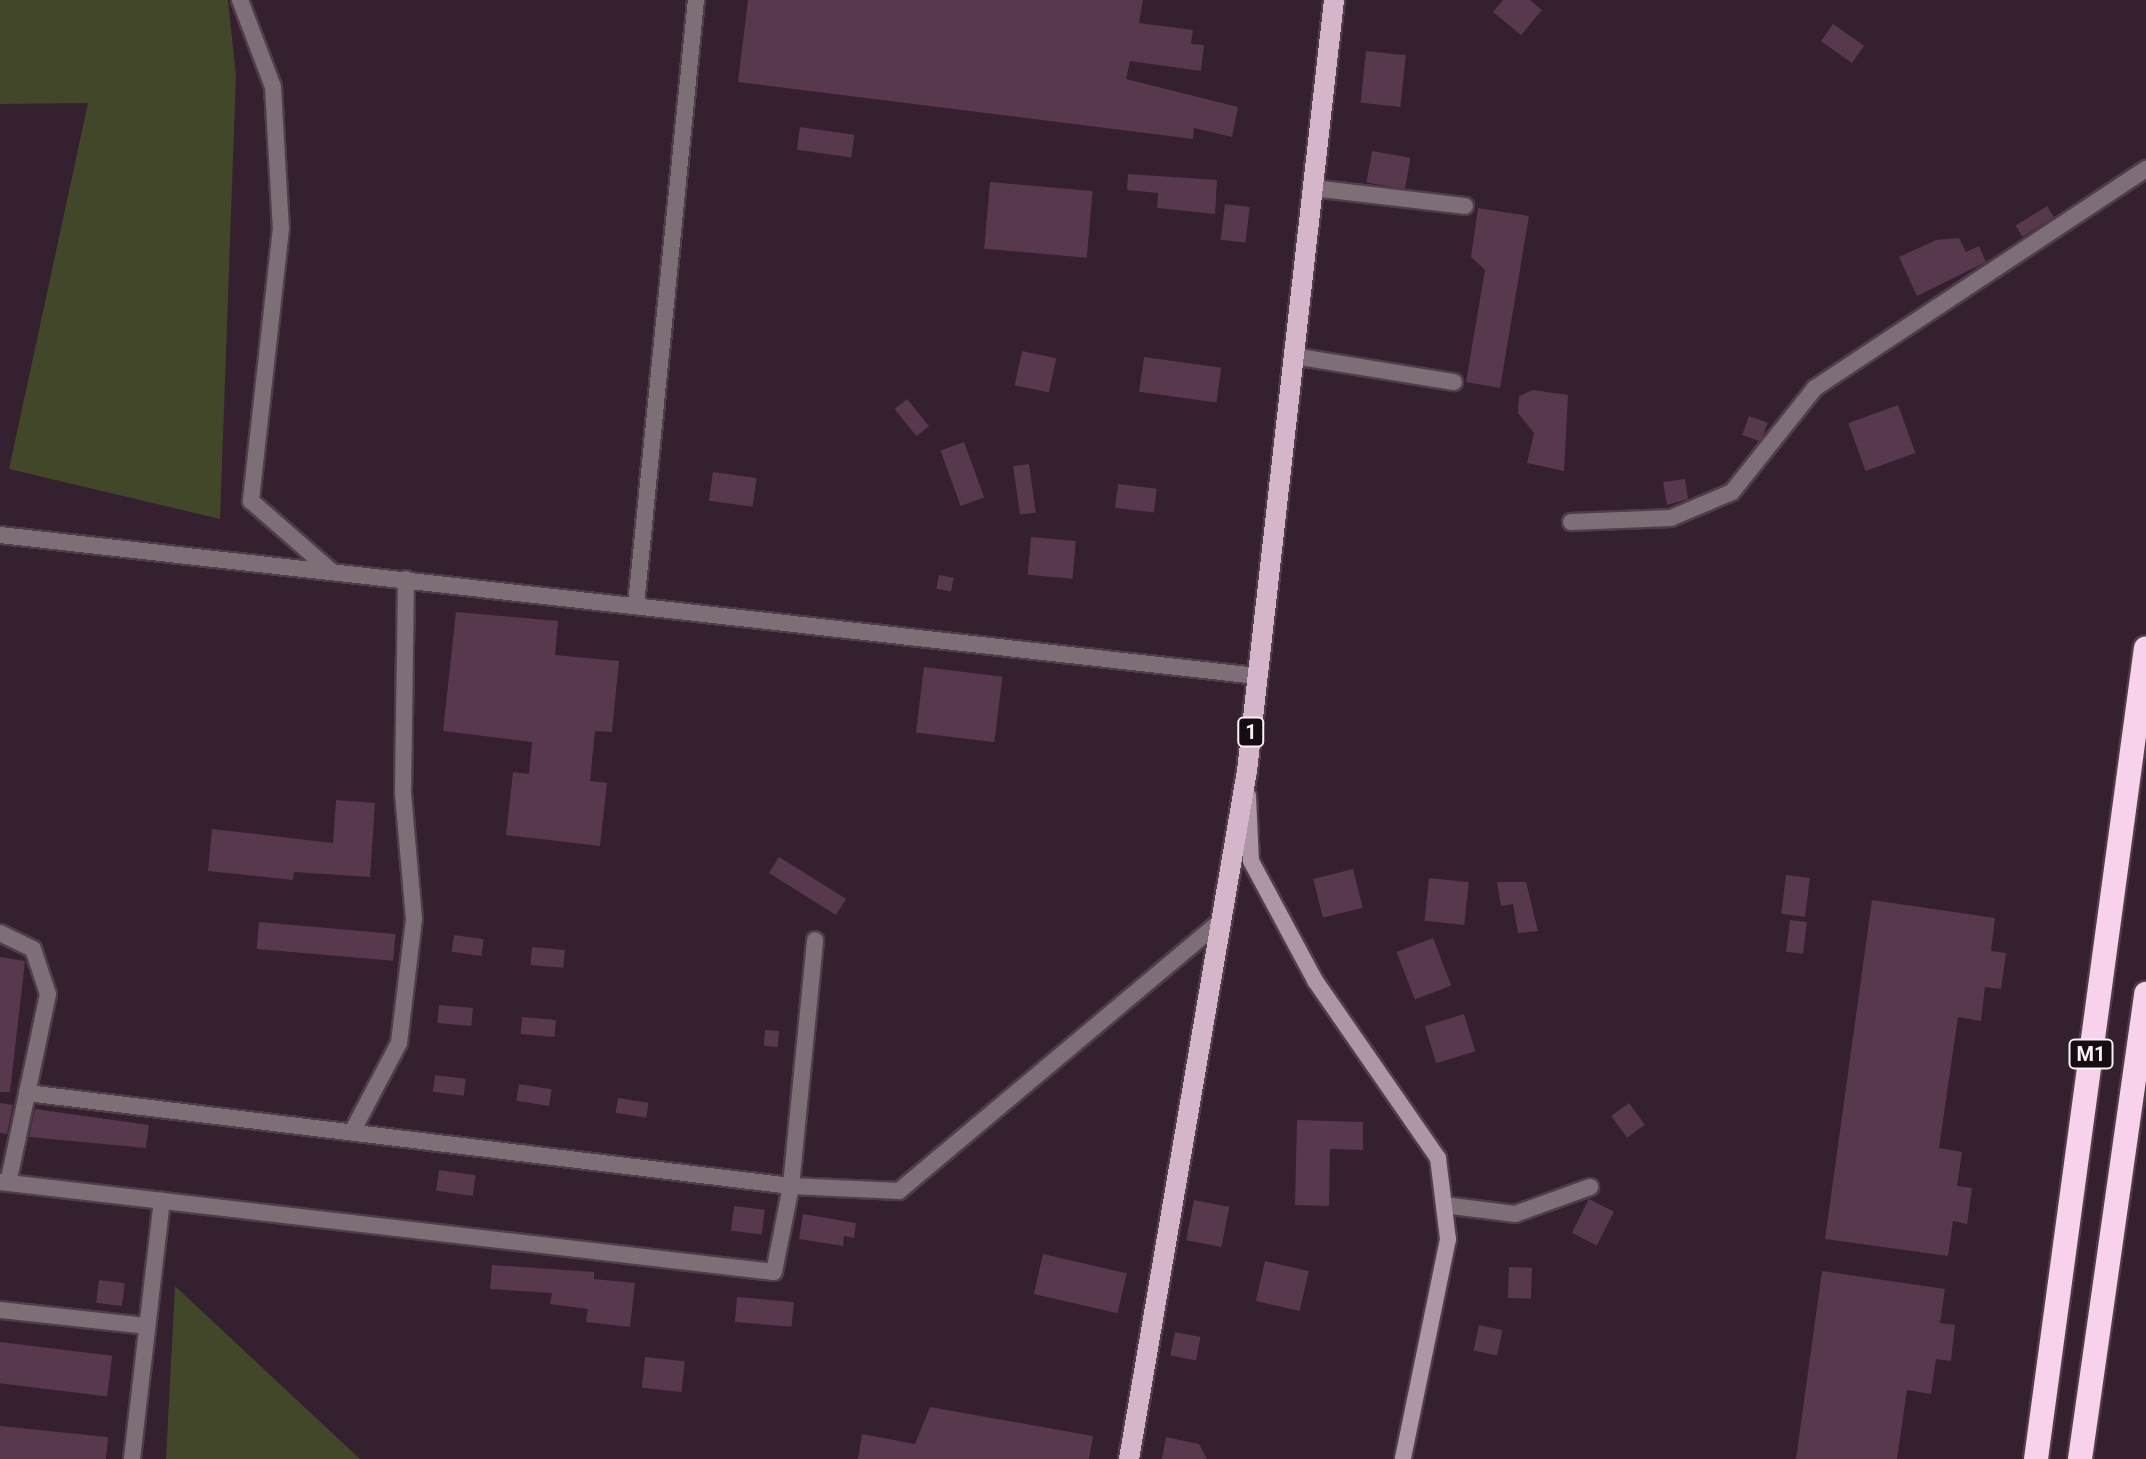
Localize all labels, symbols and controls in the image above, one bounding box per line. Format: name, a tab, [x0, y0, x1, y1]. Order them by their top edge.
road number: 1	[1237, 716, 1265, 748]
road number: M1	[2067, 1038, 2115, 1070]

